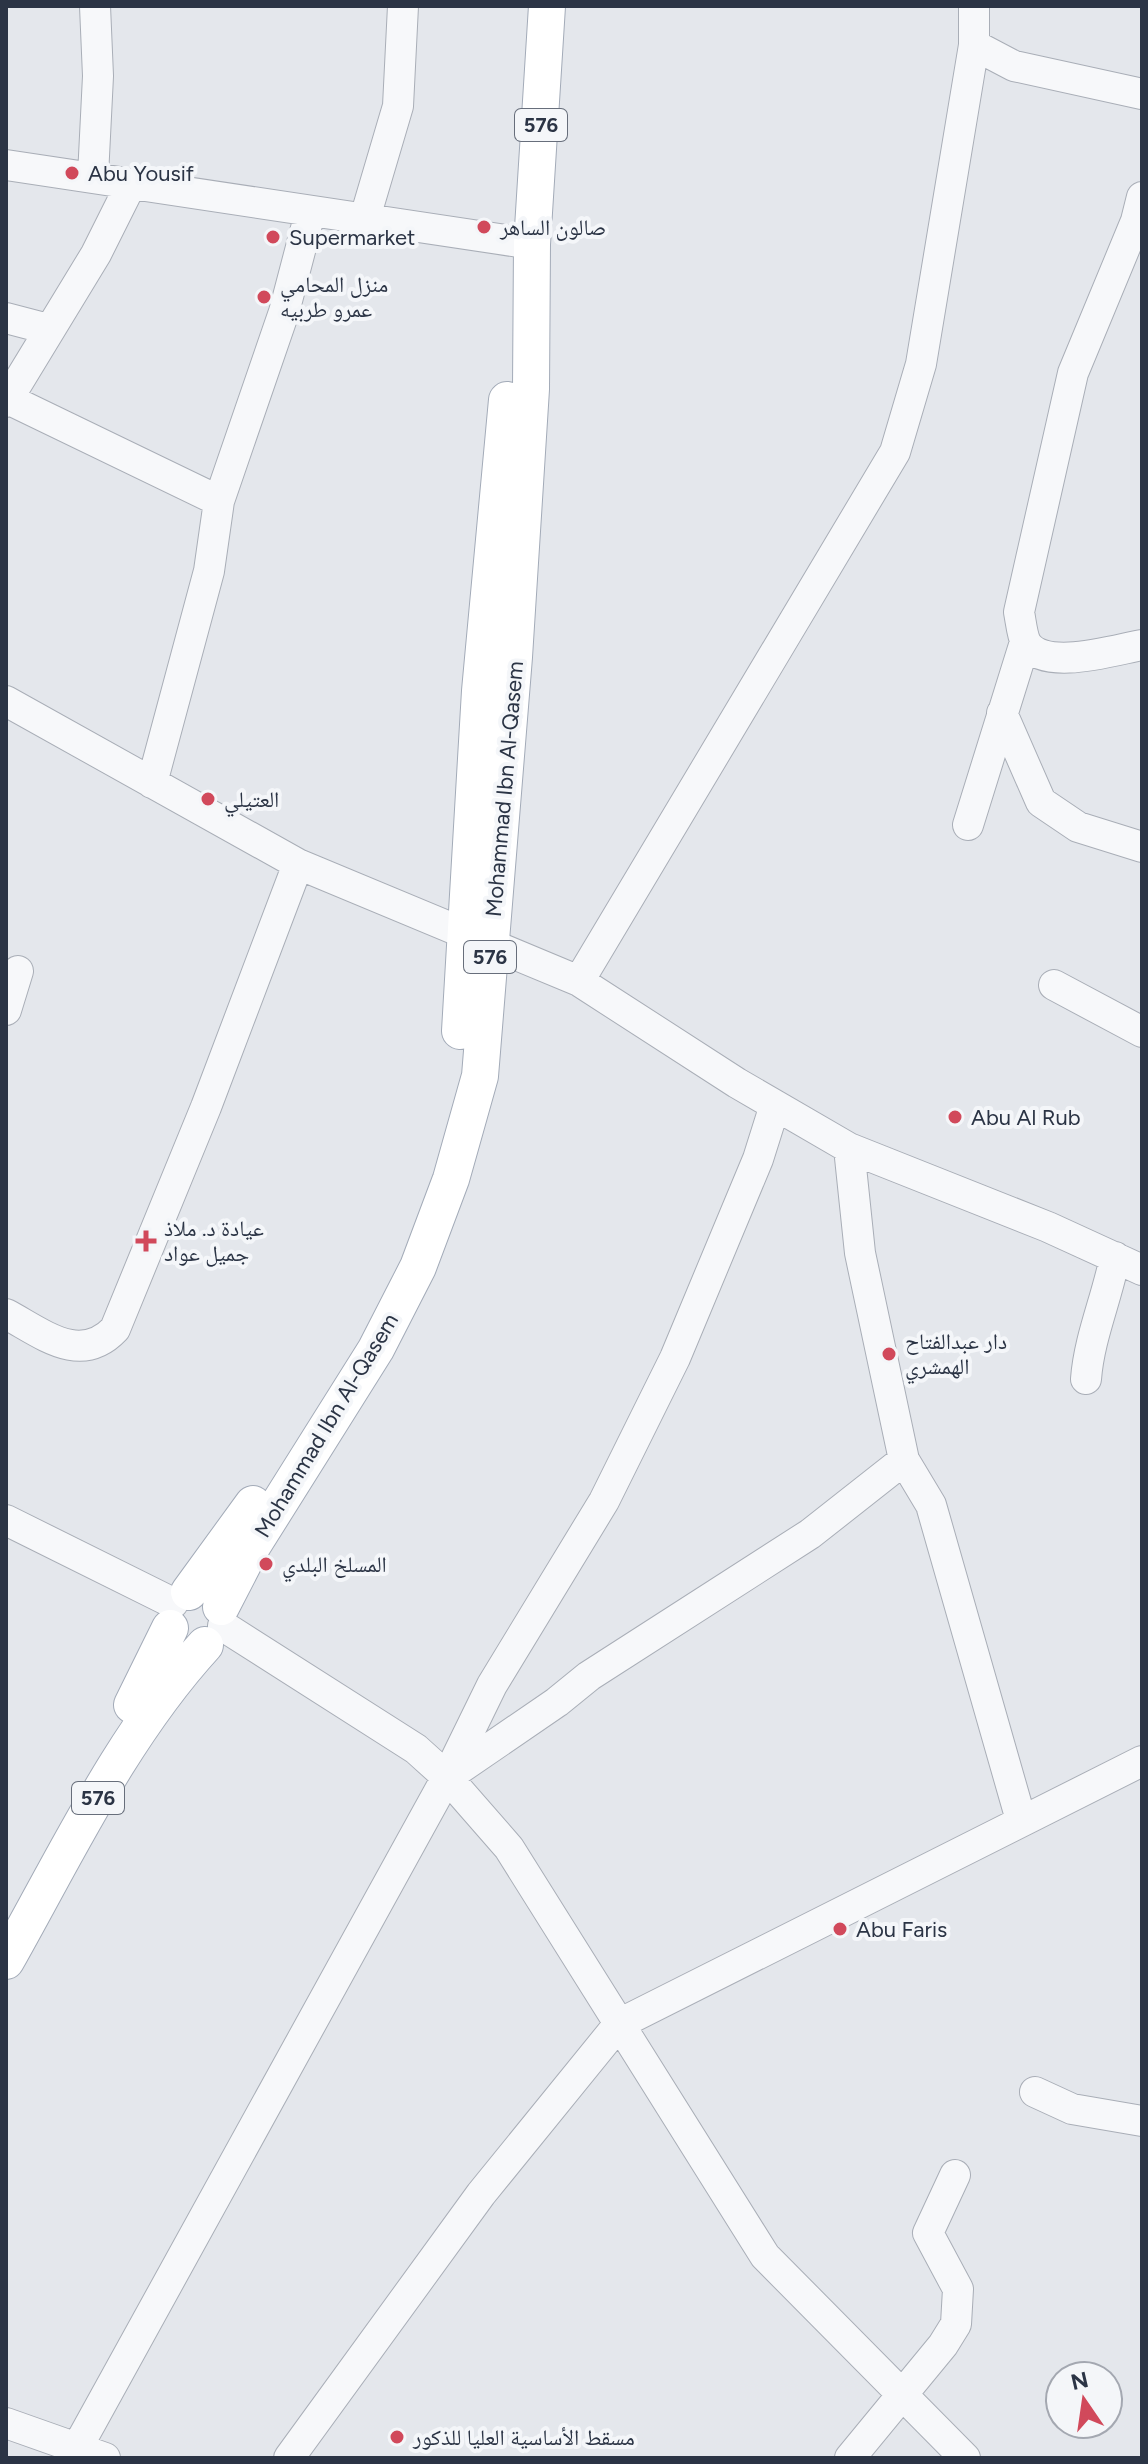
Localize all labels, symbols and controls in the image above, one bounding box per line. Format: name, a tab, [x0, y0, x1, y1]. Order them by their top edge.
road number: 576	[515, 109, 567, 141]
place label: Abu Yousif	[88, 160, 195, 187]
marker: Abu Yousif	[63, 164, 81, 182]
place label: صالون الساهر	[499, 214, 606, 241]
marker: صالون الساهر	[475, 218, 493, 236]
place label: Supermarket	[289, 224, 415, 251]
marker: Supermarket	[264, 228, 282, 246]
place label: منزل المحامي عمرو طربيه	[280, 271, 388, 323]
marker: منزل المحامي عمرو طربيه	[255, 288, 273, 306]
street label: Mohammad Ibn Al-Qasem	[480, 660, 529, 918]
place label: العتيلي	[224, 786, 279, 817]
marker: العتيلي	[199, 790, 217, 808]
road number: 576	[464, 941, 516, 973]
place label: Abu Al Rub	[971, 1104, 1081, 1131]
marker: Abu Al Rub	[946, 1108, 964, 1126]
place label: عيادة د. ملاذ جميل عواد	[164, 1215, 264, 1267]
marker: عيادة د. ملاذ جميل عواد	[135, 1230, 157, 1252]
street label: Mohammad Ibn Al-Qasem	[249, 1308, 404, 1542]
place label: دار عبدالفتاح الهمشري	[905, 1328, 1007, 1384]
marker: دار عبدالفتاح الهمشري	[880, 1345, 898, 1363]
place label: المسلخ البلدي	[282, 1551, 387, 1582]
marker: المسلخ البلدي	[257, 1555, 275, 1573]
road number: 576	[72, 1782, 124, 1814]
place label: Abu Faris	[856, 1916, 947, 1943]
marker: Abu Faris	[831, 1920, 849, 1938]
north arrow	[1044, 2360, 1124, 2440]
text: N	[1068, 2366, 1091, 2396]
place label: مسقط الأساسية العليا للذكور	[412, 2424, 635, 2451]
marker: مسقط الأساسية العليا للذكور	[388, 2428, 406, 2446]

